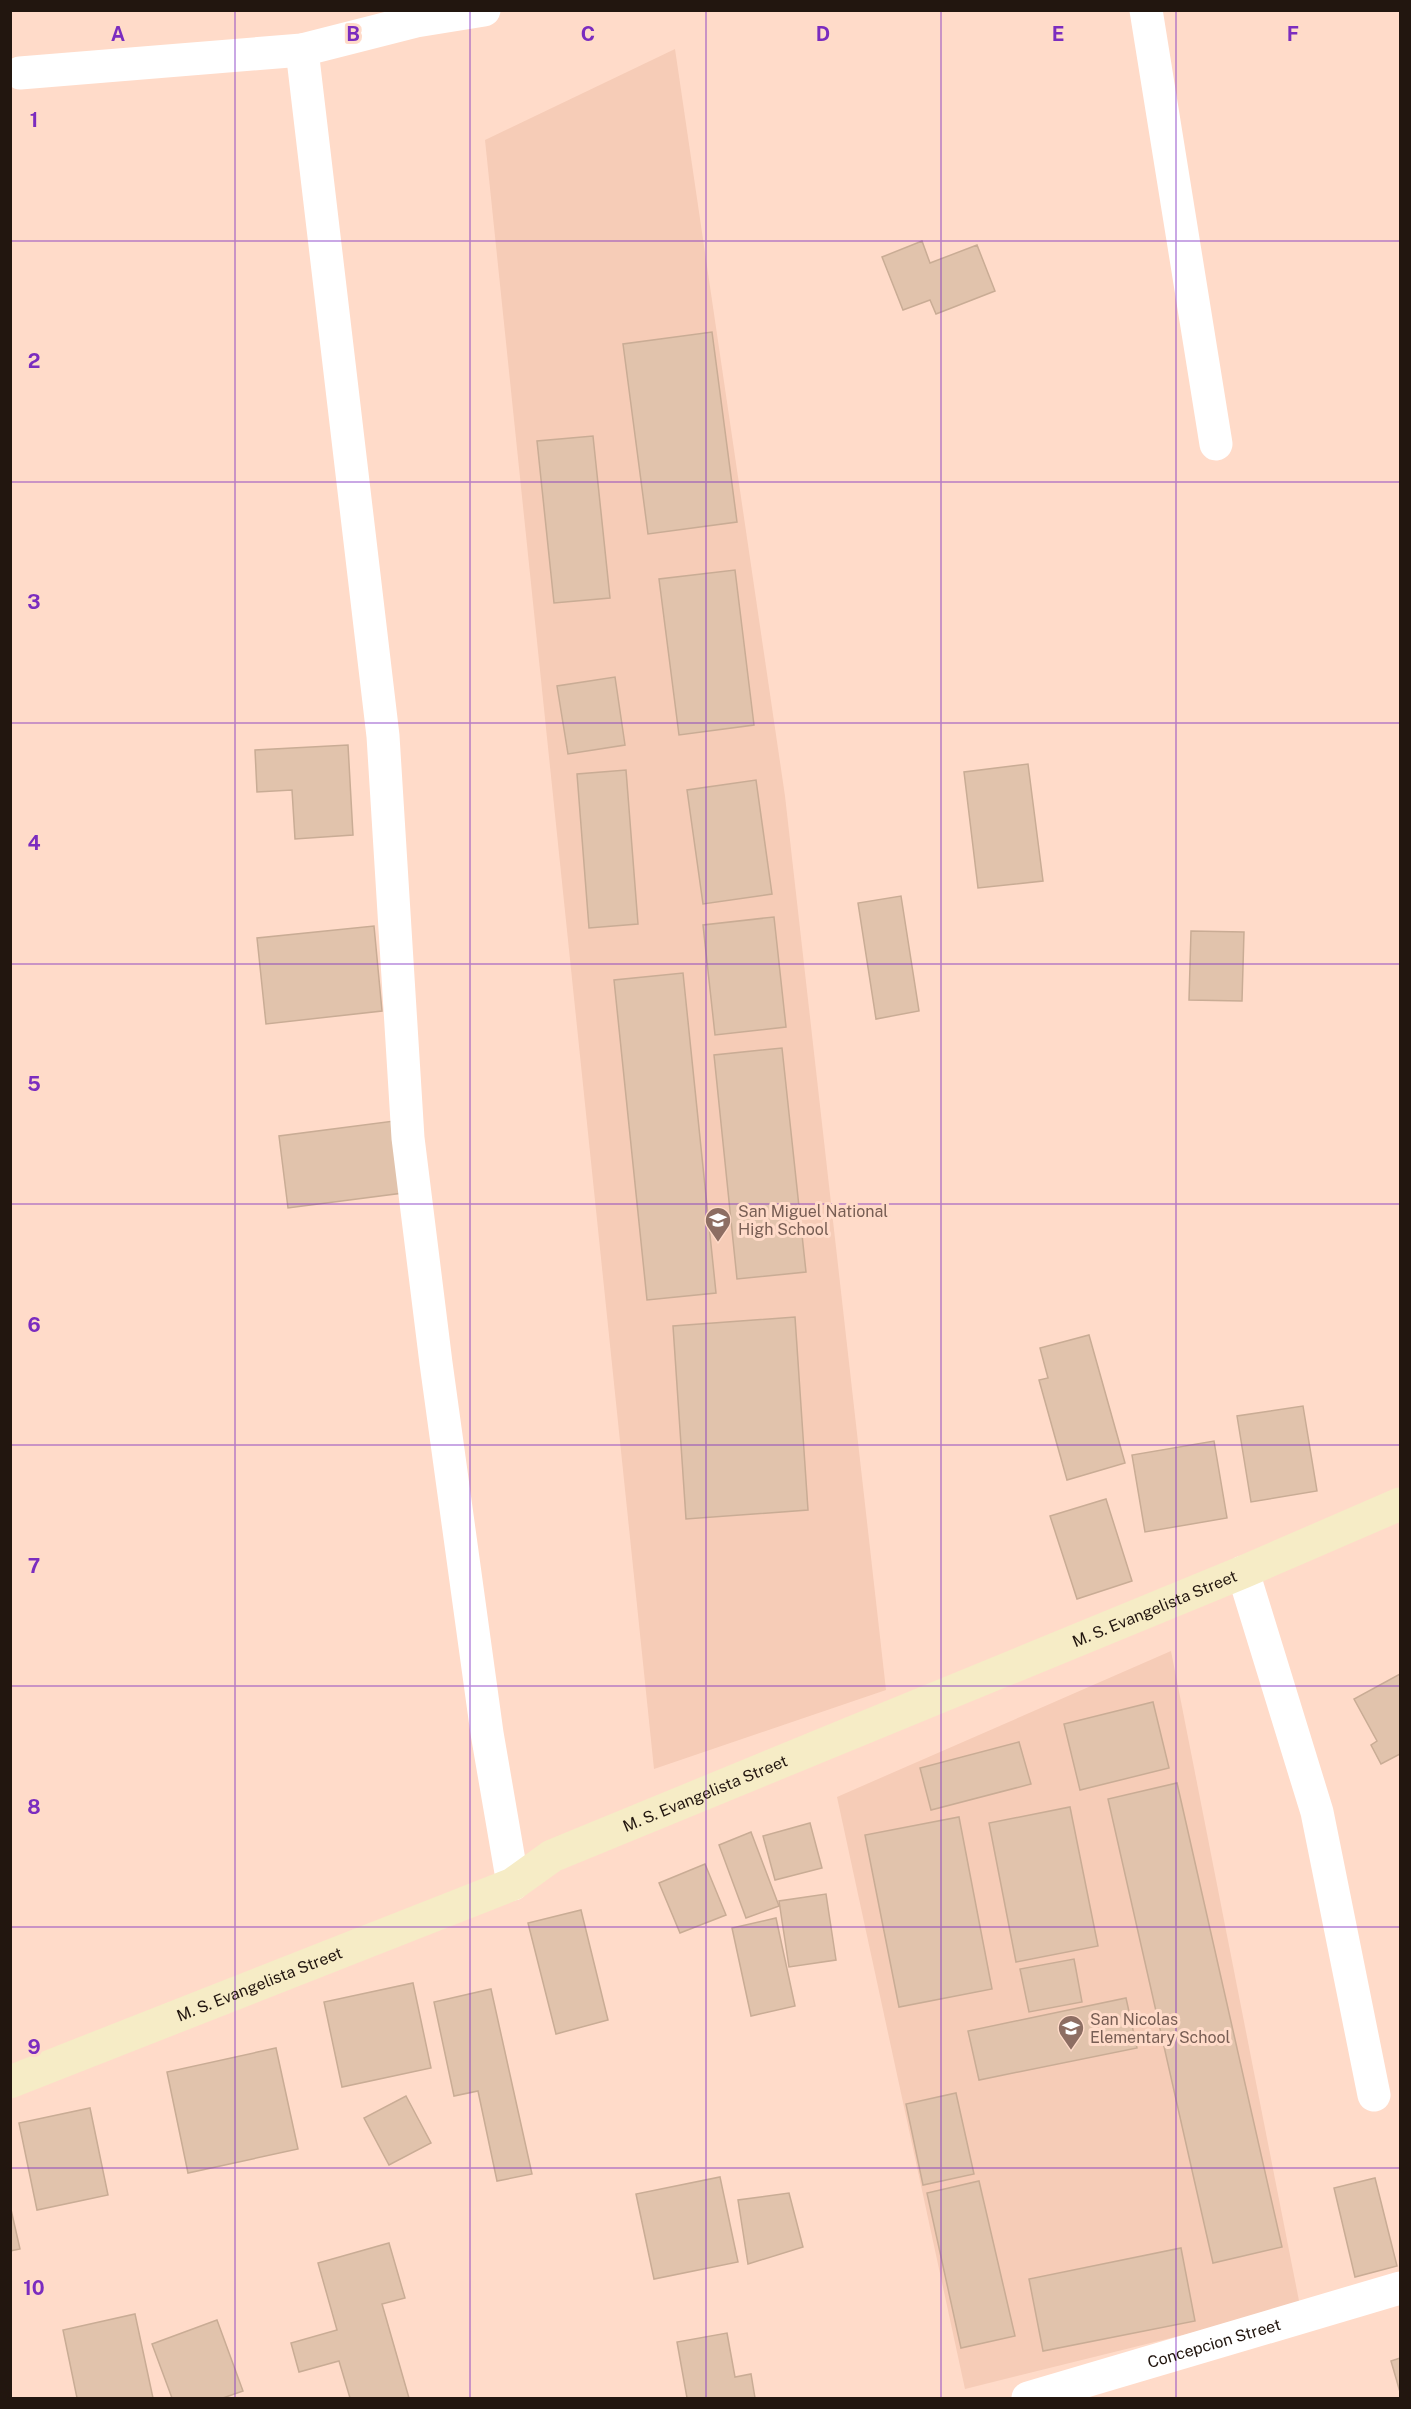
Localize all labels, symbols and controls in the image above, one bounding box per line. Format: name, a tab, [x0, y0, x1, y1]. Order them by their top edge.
text: A	[111, 22, 125, 46]
text: B	[346, 22, 360, 46]
text: C	[581, 22, 595, 46]
text: D	[816, 22, 830, 46]
text: E	[1052, 22, 1064, 46]
text: F	[1287, 22, 1299, 46]
text: 1	[30, 108, 38, 132]
text: 2	[28, 349, 40, 373]
text: 3	[27, 590, 41, 614]
text: 4	[27, 831, 41, 855]
text: 5	[27, 1072, 41, 1096]
place label: San Miguel National High School	[738, 1202, 888, 1239]
school or university icon: San Miguel National High School	[703, 1205, 733, 1243]
text: 6	[27, 1313, 41, 1337]
text: 7	[28, 1554, 40, 1578]
street label: M. S. Evangelista Street	[1069, 1566, 1240, 1651]
street label: M. S. Evangelista Street	[620, 1751, 790, 1835]
text: 8	[27, 1795, 41, 1819]
street label: M. S. Evangelista Street	[174, 1943, 345, 2025]
place label: San Nicolas Elementary School	[1090, 2010, 1231, 2047]
school or university icon: San Nicolas Elementary School	[1056, 2013, 1086, 2051]
text: 9	[27, 2035, 41, 2059]
text: 10	[23, 2276, 45, 2300]
street label: Concepcion Street	[1145, 2314, 1283, 2372]

